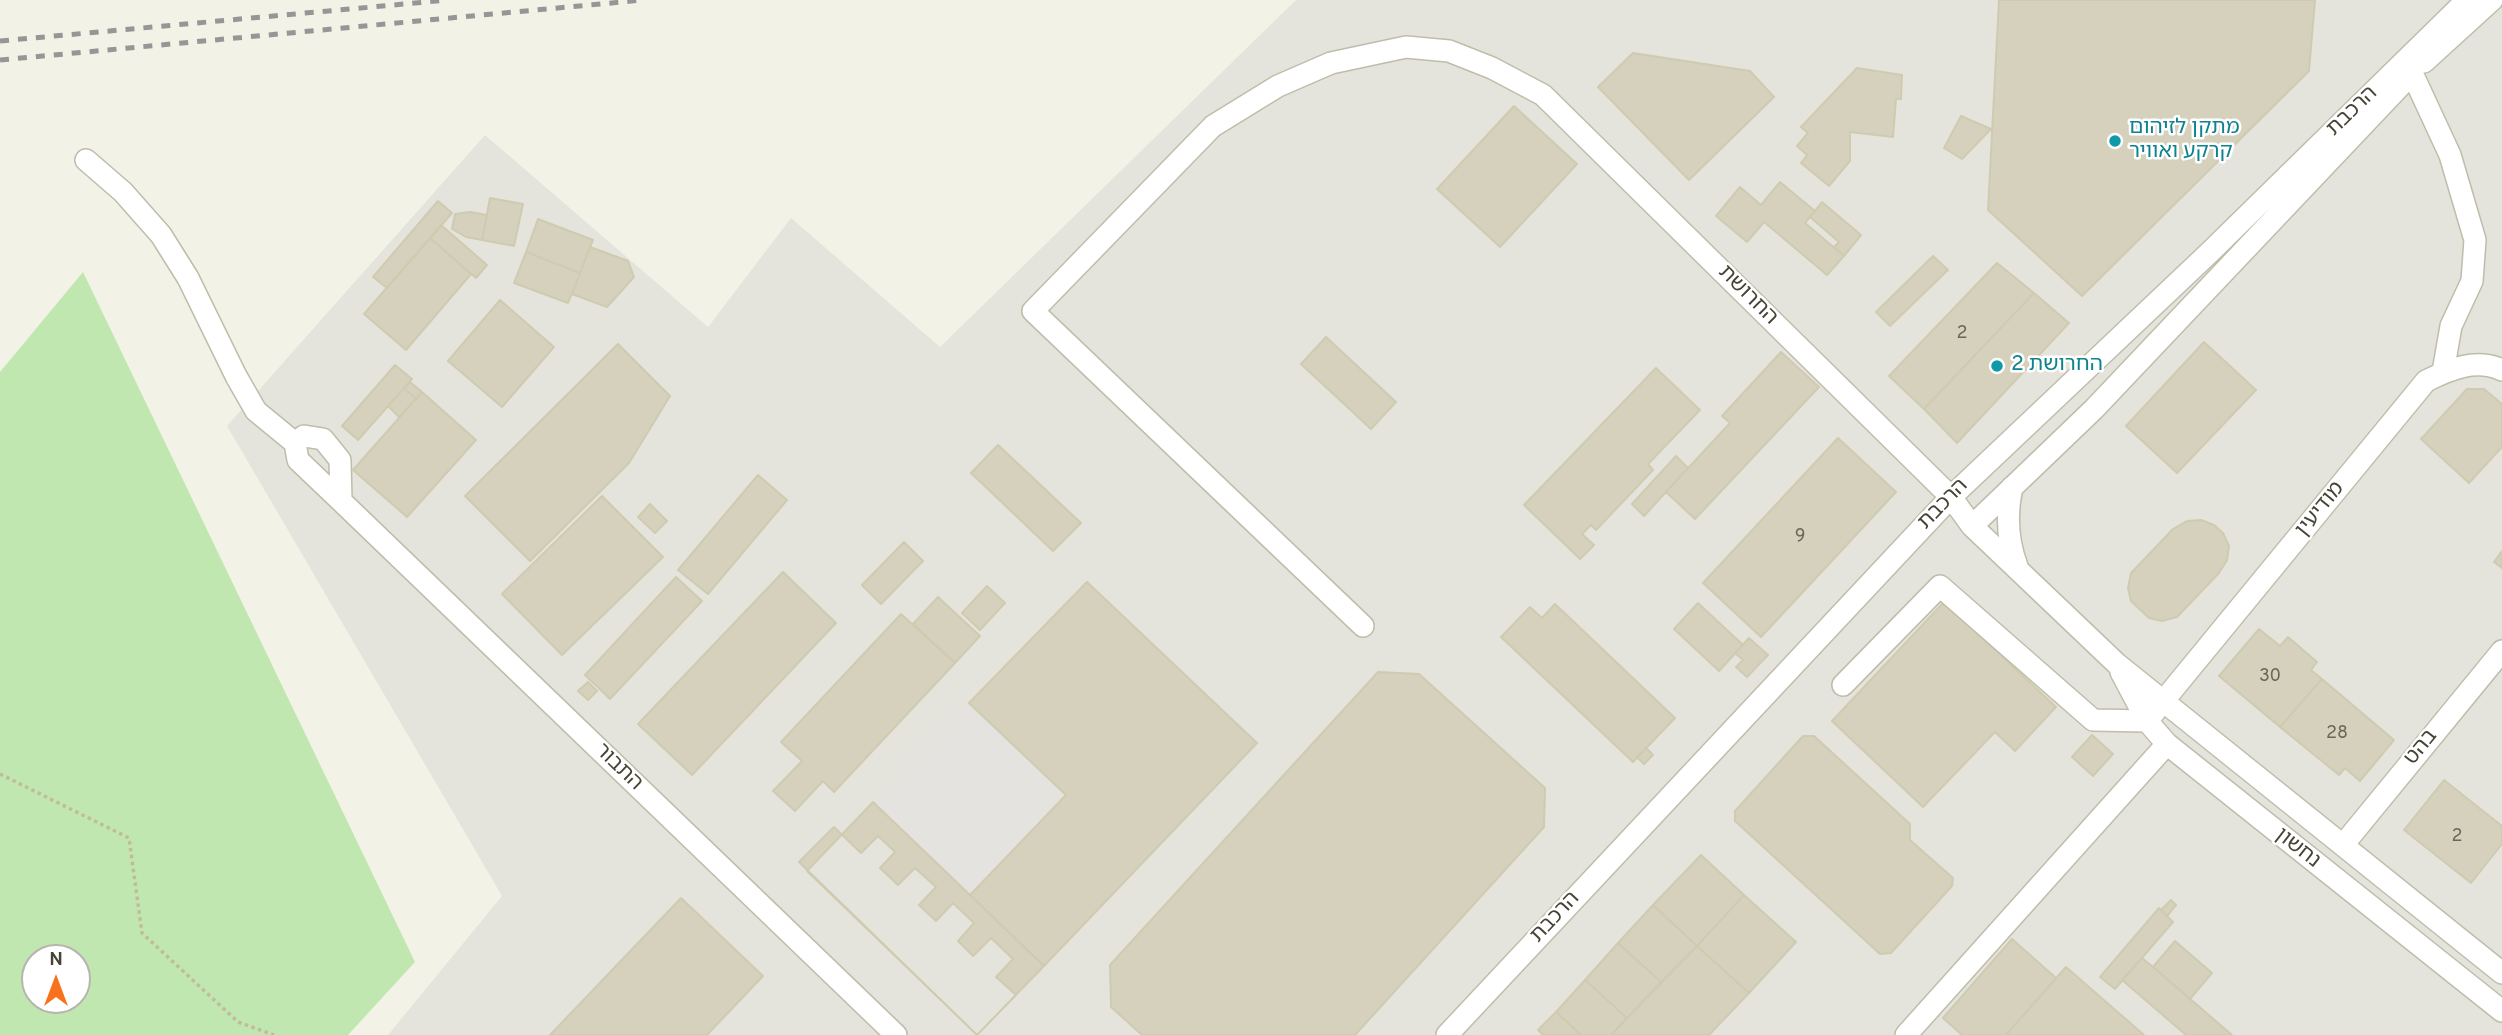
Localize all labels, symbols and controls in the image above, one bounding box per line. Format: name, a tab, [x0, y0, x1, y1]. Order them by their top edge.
street label: הרכבת	[2322, 82, 2384, 142]
place label: מתקן לזיהום קרקע ואוויר	[2129, 116, 2240, 166]
marker: מתקן לזיהום קרקע ואוויר	[2107, 133, 2123, 149]
street label: החרושת	[1712, 261, 1782, 331]
house number: 2	[1956, 323, 1968, 345]
place label: החרושת 2	[2011, 353, 2103, 379]
marker: החרושת 2	[1989, 358, 2005, 374]
street label: הרכבת	[1914, 474, 1974, 536]
street label: מודיעין	[2291, 477, 2351, 543]
house number: 9	[1795, 526, 1805, 548]
house number: 30	[2259, 666, 2281, 688]
house number: 28	[2326, 723, 2348, 745]
street label: בהט	[2400, 725, 2444, 771]
street label: התבור	[589, 739, 647, 797]
street label: נחשון	[2269, 824, 2325, 874]
house number: 2	[2451, 826, 2463, 848]
street label: הרכבת	[1526, 887, 1586, 949]
north arrow	[21, 944, 91, 1014]
text: N	[49, 948, 63, 972]

